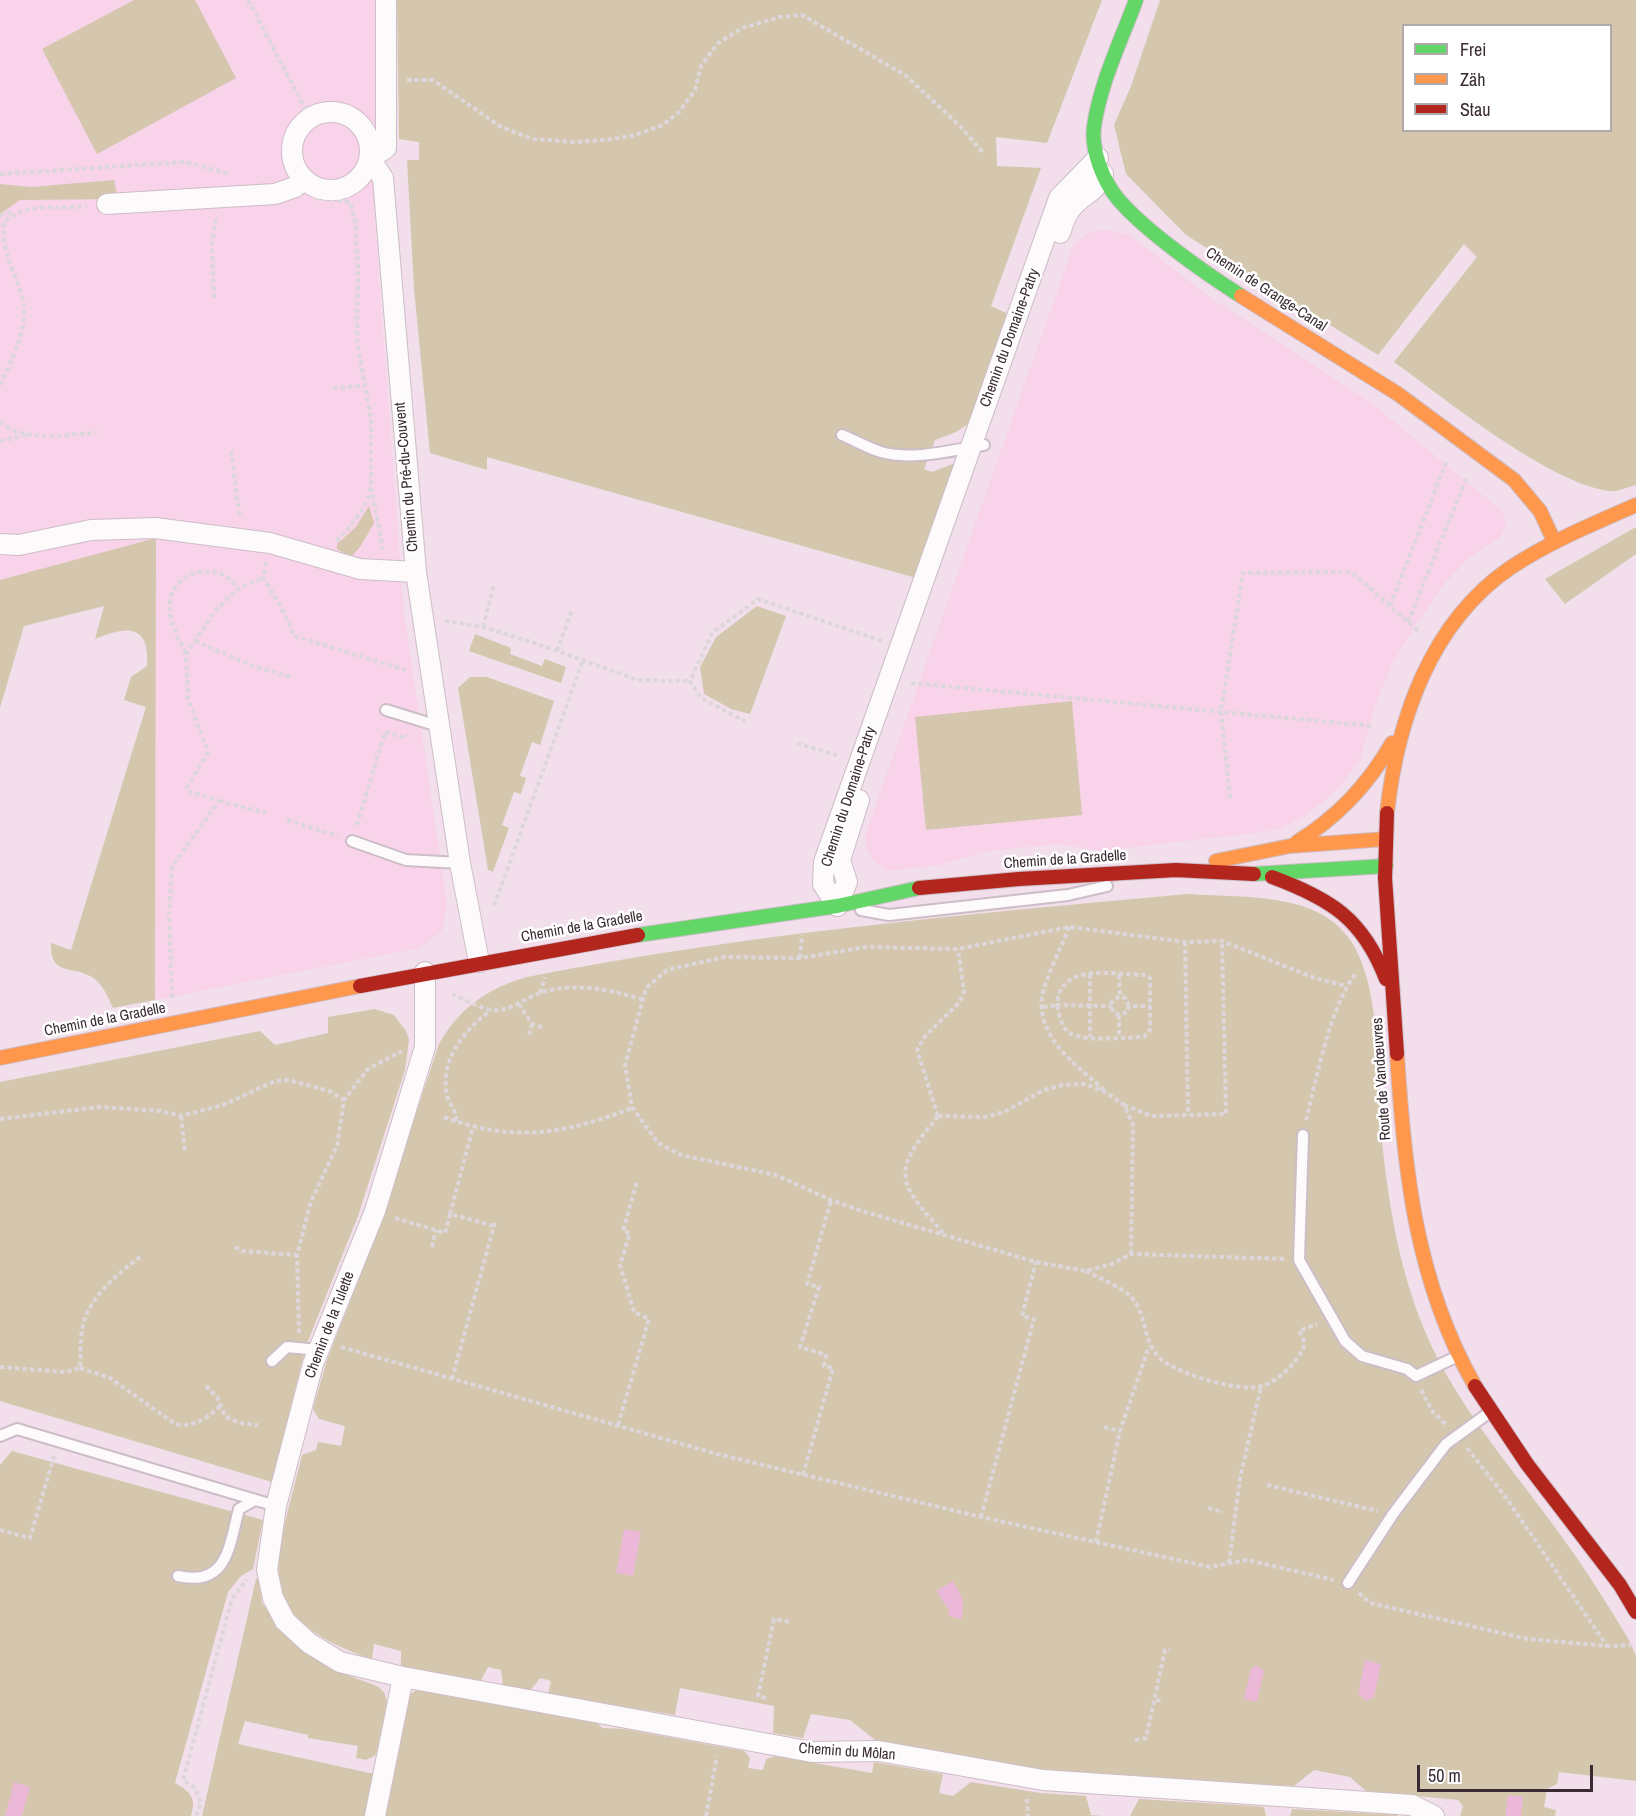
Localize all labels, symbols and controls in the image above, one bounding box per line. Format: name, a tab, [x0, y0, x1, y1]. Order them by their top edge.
legend	[1402, 24, 1612, 132]
text: Frei	[1460, 37, 1486, 62]
text: Zäh	[1460, 67, 1485, 92]
text: Stau	[1460, 97, 1490, 122]
street label: Chemin de Grange-Canal	[1202, 244, 1330, 336]
street label: Chemin du Domaine-Patry	[977, 266, 1043, 410]
street label: Chemin du Pré-du-Couvent	[391, 401, 423, 553]
street label: Chemin du Domaine-Patry	[818, 725, 880, 869]
street label: Chemin de la Gradelle	[1003, 847, 1127, 873]
street label: Chemin de la Gradelle	[520, 907, 644, 947]
street label: Chemin de la Gradelle	[43, 999, 167, 1041]
street label: Route de Vandœuvres	[1369, 1017, 1395, 1141]
street label: Chemin de la Tulette	[301, 1269, 359, 1381]
street label: Chemin du Môlan	[798, 1740, 896, 1764]
scale bar	[1420, 1753, 1596, 1791]
text: 50 m	[1428, 1763, 1461, 1788]

